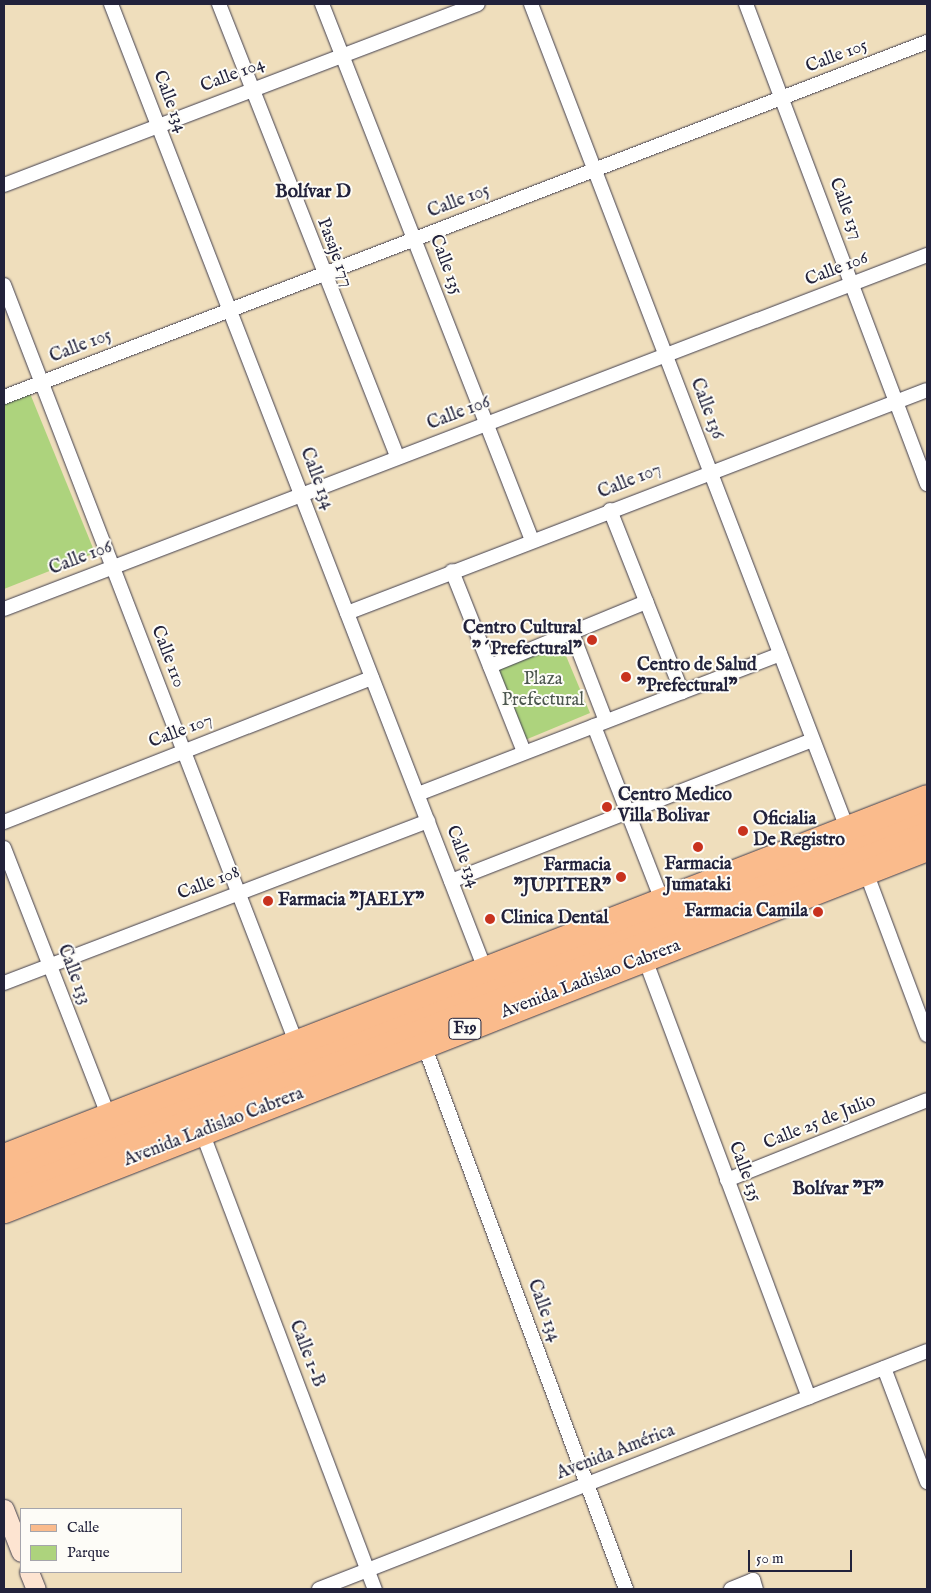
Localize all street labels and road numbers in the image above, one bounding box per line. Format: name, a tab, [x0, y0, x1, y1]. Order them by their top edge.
street label: Calle 105	[803, 35, 871, 79]
street label: Calle 104	[198, 54, 268, 98]
street label: Calle 134	[147, 68, 191, 136]
street label: Calle 137	[823, 175, 867, 243]
street label: Calle 105	[425, 180, 493, 224]
street label: Pasaje 177	[311, 215, 357, 291]
street label: Calle 135	[424, 232, 466, 298]
street label: Calle 106	[802, 248, 872, 292]
street label: Calle 105	[47, 325, 115, 369]
street label: Calle 136	[685, 375, 727, 443]
street label: Calle 106	[424, 392, 494, 436]
street label: Calle 134	[294, 445, 338, 513]
street label: Calle 107	[595, 460, 665, 504]
street label: Calle 106	[46, 537, 116, 581]
street label: Calle 110	[145, 623, 189, 691]
street label: Calle 107	[146, 710, 216, 754]
street label: Calle 134	[440, 823, 484, 891]
street label: Calle 108	[175, 862, 243, 906]
street label: Avenida Ladislao Cabrera	[498, 936, 684, 1024]
street label: Calle 133	[52, 942, 94, 1008]
road number: F19	[448, 1016, 482, 1042]
street label: Avenida Ladislao Cabrera	[121, 1084, 307, 1172]
street label: Calle 25 de Julio	[761, 1091, 879, 1155]
street label: Calle 135	[723, 1139, 765, 1205]
street label: Calle 134	[522, 1277, 564, 1345]
street label: Calle 1-B	[283, 1318, 329, 1390]
street label: Avenida América	[554, 1421, 678, 1485]

